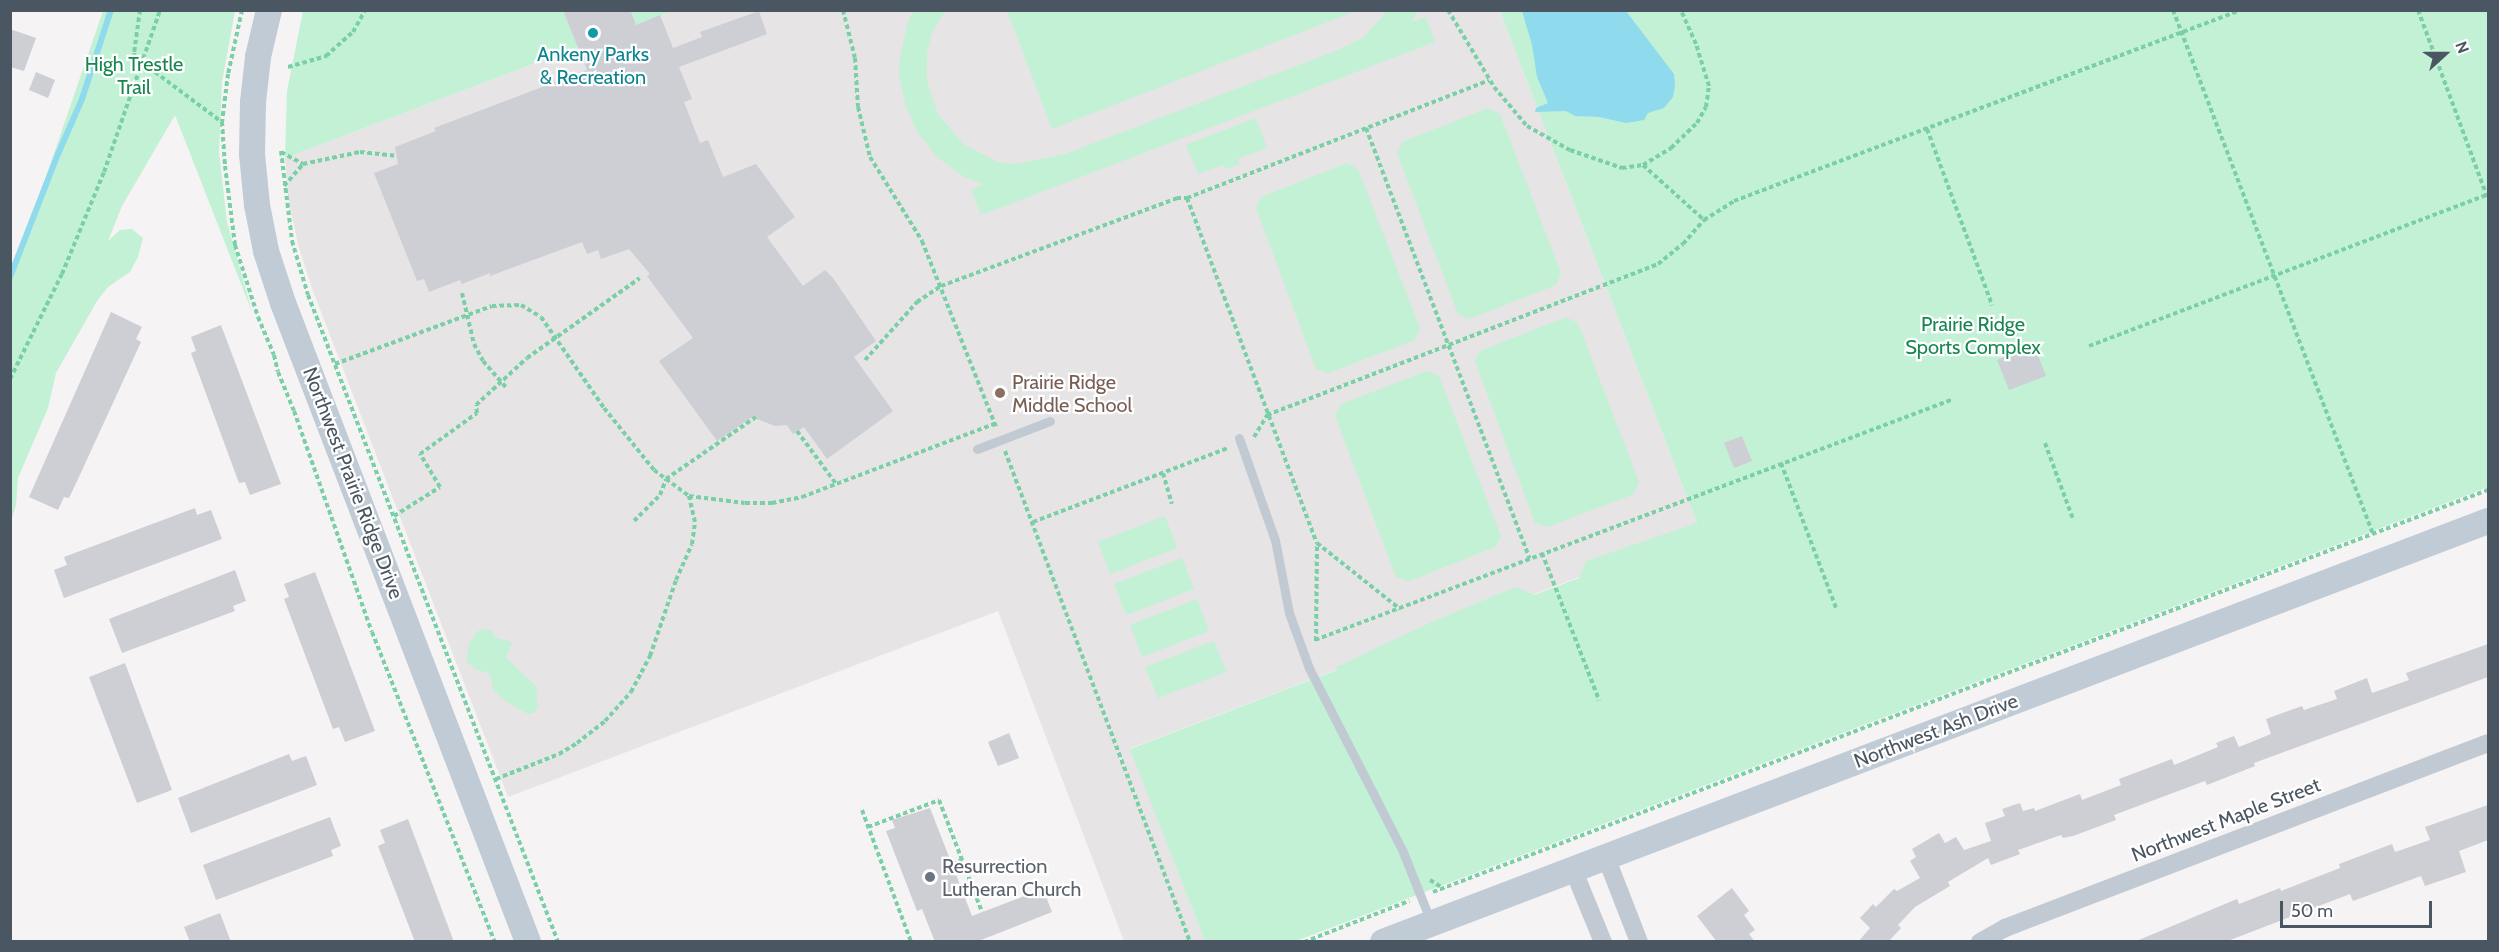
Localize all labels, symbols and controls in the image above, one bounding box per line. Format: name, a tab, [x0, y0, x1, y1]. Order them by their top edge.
north arrow	[2415, 24, 2475, 84]
marker: Ankeny Parks & Recreation	[586, 26, 600, 40]
text: N	[2451, 39, 2473, 56]
place label: Ankeny Parks & Recreation	[537, 42, 649, 89]
park label: High Trestle Trail	[85, 53, 183, 100]
park label: Prairie Ridge Sports Complex	[1905, 313, 2041, 360]
street label: Northwest Prairie Ridge Drive	[298, 364, 408, 602]
place label: Prairie Ridge Middle School	[1012, 370, 1132, 417]
marker: Prairie Ridge Middle School	[993, 386, 1007, 400]
street label: Northwest Ash Drive	[1851, 689, 2021, 773]
street label: Northwest Maple Street	[2128, 773, 2324, 867]
place label: Resurrection Lutheran Church	[942, 854, 1081, 901]
marker: Resurrection Lutheran Church	[923, 870, 937, 884]
scale bar	[2283, 889, 2434, 927]
text: 50 m	[2291, 900, 2333, 922]

